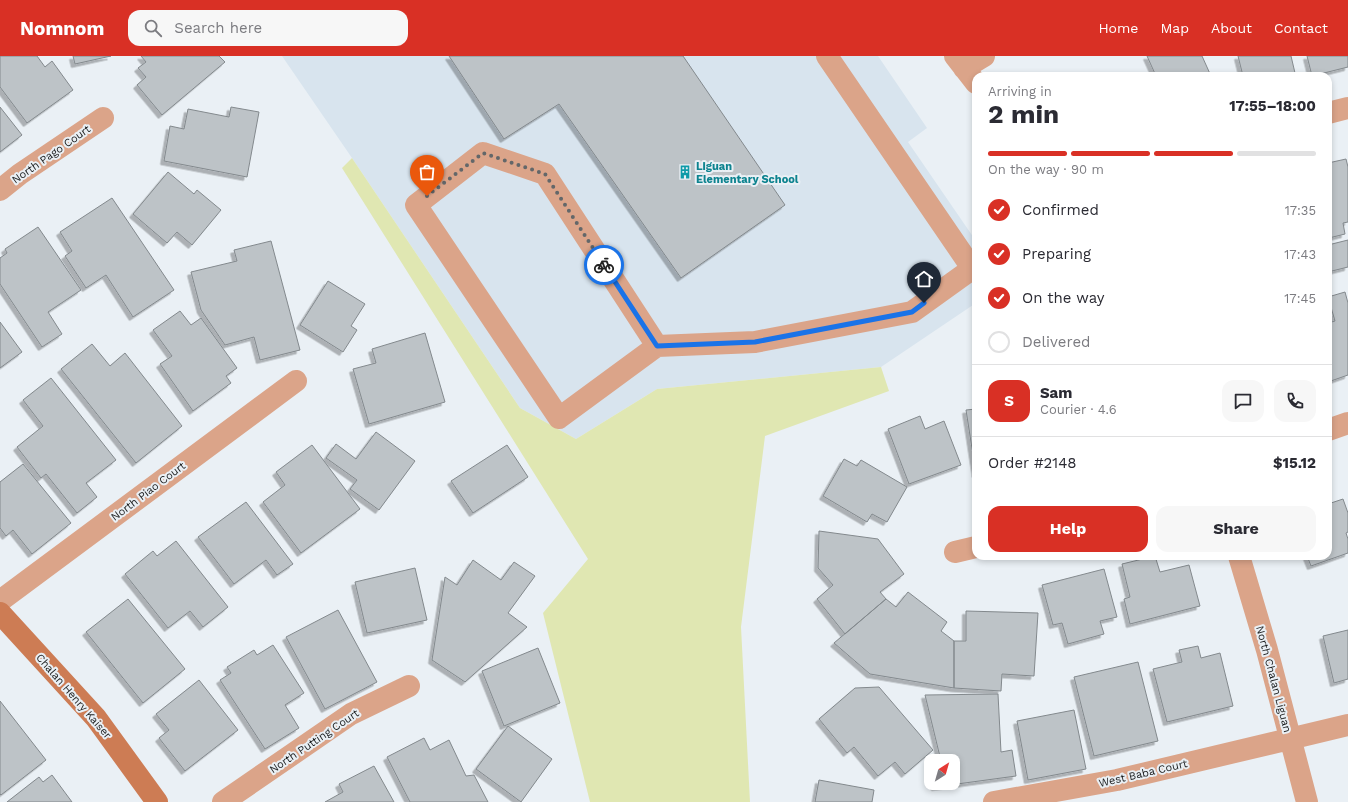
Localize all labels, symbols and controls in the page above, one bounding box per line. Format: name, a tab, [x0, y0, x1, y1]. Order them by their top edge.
search box	[128, 10, 408, 46]
text: Nomnom	[20, 17, 104, 40]
icon: search	[142, 17, 164, 39]
text: Search here	[174, 19, 262, 37]
text: Home	[1098, 20, 1138, 36]
text: Map	[1160, 20, 1189, 36]
text: About	[1211, 20, 1252, 36]
text: Contact	[1274, 20, 1328, 36]
text: Arriving in	[988, 84, 1052, 99]
text: 17:55–18:00	[1229, 97, 1316, 115]
text: 2 min	[988, 99, 1059, 129]
street label: North Pago Court	[10, 122, 93, 186]
pin	[410, 155, 444, 196]
place label: Liguan Elementary School	[696, 160, 799, 186]
icon: bag	[416, 161, 438, 183]
text: On the way · 90 m	[988, 162, 1104, 177]
building icon: Liguan Elementary School	[677, 164, 693, 180]
icon: check	[988, 199, 1010, 221]
text: Confirmed	[1022, 201, 1099, 219]
text: 17:35	[1285, 203, 1316, 218]
icon: check	[988, 243, 1010, 265]
courier	[584, 245, 624, 285]
text: Preparing	[1022, 245, 1091, 263]
text: 17:43	[1284, 247, 1316, 262]
icon: bike	[593, 254, 615, 276]
pin	[907, 262, 941, 303]
icon: home	[913, 268, 935, 290]
icon: check	[988, 287, 1010, 309]
text: On the way	[1022, 289, 1104, 307]
text: 17:45	[1284, 291, 1316, 306]
text: Delivered	[1022, 333, 1090, 351]
button: chat	[1222, 380, 1264, 422]
button: phone	[1274, 380, 1316, 422]
text: Sam	[1040, 384, 1072, 402]
text: S	[1004, 392, 1014, 410]
text: Courier · 4.6	[1040, 402, 1117, 417]
text: Order #2148	[988, 454, 1077, 472]
text: $15.12	[1273, 454, 1316, 472]
street label: North Piao Court	[109, 459, 188, 524]
button: Help	[988, 506, 1148, 552]
button: Share	[1156, 506, 1316, 552]
street label: North Chalan Liguan	[1253, 624, 1294, 734]
street label: Chalan Henry Kaiser	[33, 651, 114, 742]
street label: North Putting Court	[267, 706, 362, 776]
north arrow	[924, 754, 960, 790]
map controls	[924, 754, 960, 790]
street label: West Baba Court	[1098, 757, 1189, 790]

